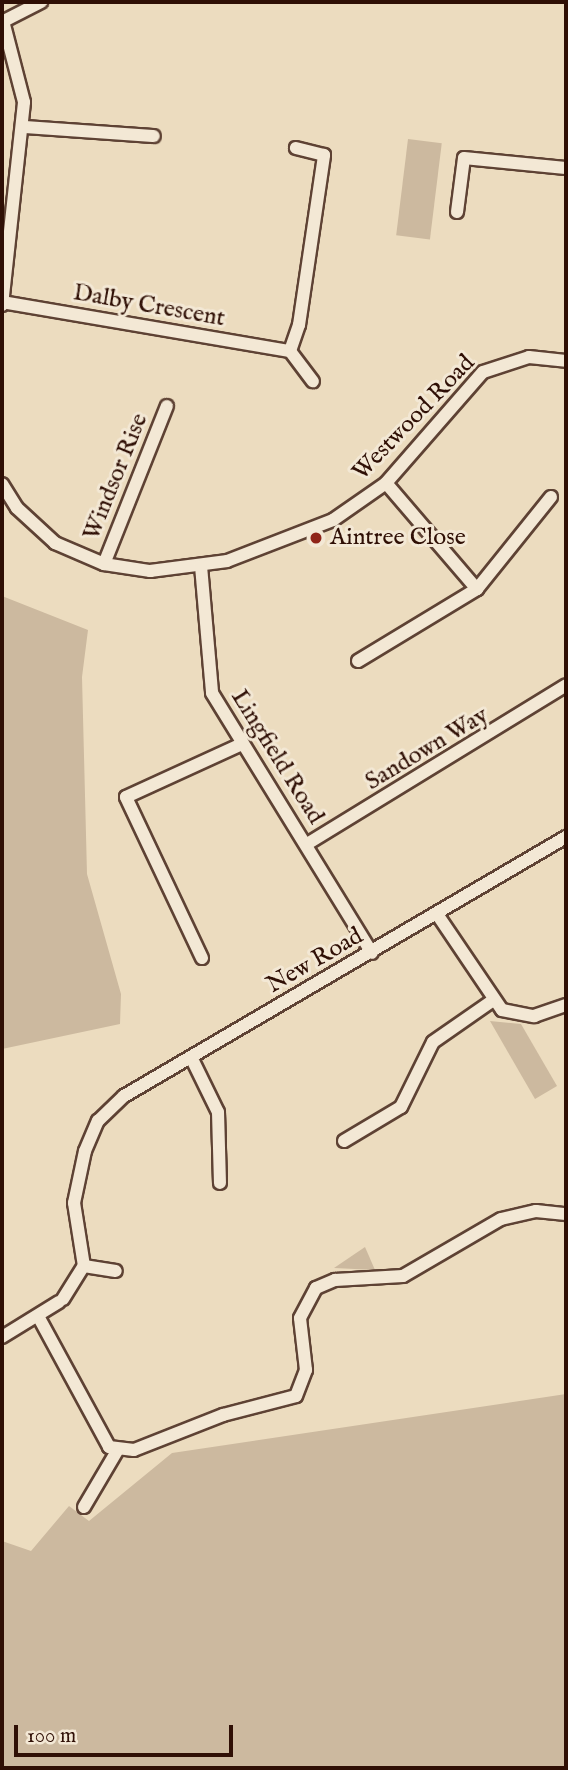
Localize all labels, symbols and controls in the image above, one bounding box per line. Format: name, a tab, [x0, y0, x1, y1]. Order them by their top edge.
street label: Dalby Crescent	[71, 278, 227, 334]
street label: Westwood Road	[347, 349, 481, 487]
street label: Windsor Rise	[78, 409, 154, 545]
place label: Aintree Close	[330, 524, 466, 552]
marker: Aintree Close	[308, 530, 324, 546]
street label: Lingfield Road	[224, 684, 330, 830]
street label: Sandown Way	[360, 701, 494, 797]
street label: New Road	[262, 922, 368, 1000]
scale bar	[18, 1710, 236, 1754]
text: 100 m	[27, 1723, 76, 1750]

